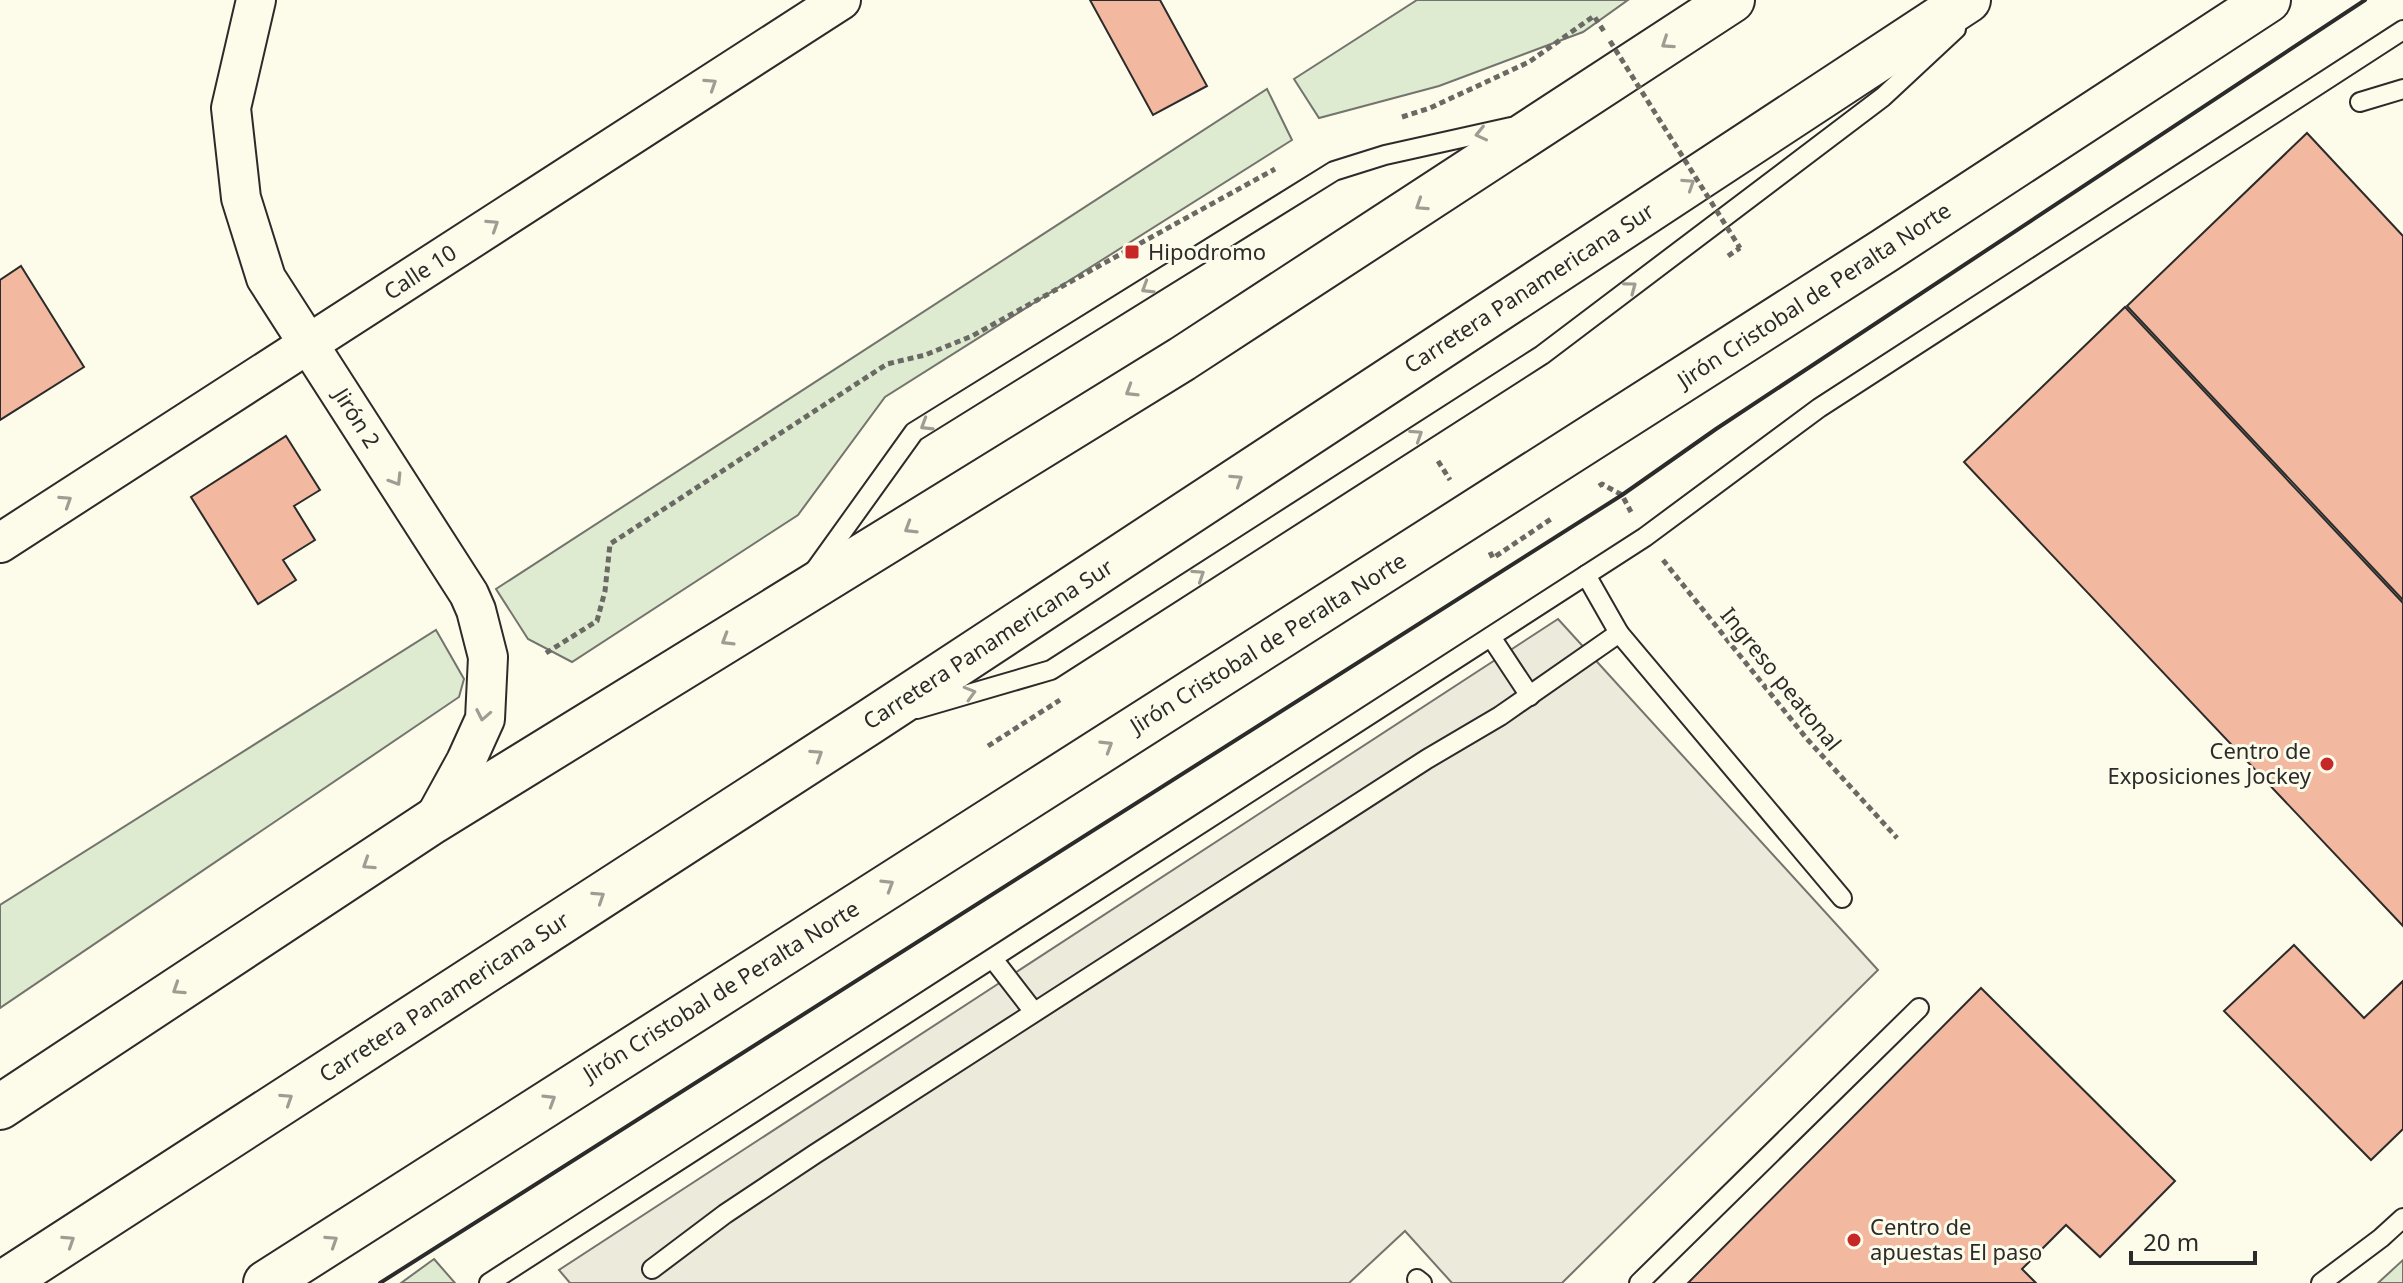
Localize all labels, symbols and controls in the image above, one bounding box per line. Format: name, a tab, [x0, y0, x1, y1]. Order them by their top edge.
one-way arrow	[1662, 33, 1676, 48]
one-way arrow	[702, 78, 717, 93]
one-way arrow	[1474, 125, 1488, 142]
one-way arrow	[1680, 178, 1694, 193]
street label: Jirón Cristobal de Peralta Norte	[1669, 194, 1956, 395]
street label: Carretera Panamericana Sur	[1398, 195, 1659, 379]
one-way arrow	[1415, 195, 1429, 210]
one-way arrow	[484, 219, 498, 234]
place label: Hipodromo	[1148, 236, 1266, 266]
street label: Calle 10	[377, 237, 462, 306]
marker: Hipodromo	[1123, 243, 1141, 261]
one-way arrow	[1141, 278, 1156, 294]
one-way arrow	[1623, 283, 1637, 297]
street label: Jirón 2	[327, 380, 388, 453]
one-way arrow	[1125, 381, 1140, 396]
one-way arrow	[920, 416, 935, 431]
one-way arrow	[1409, 429, 1423, 444]
one-way arrow	[387, 471, 402, 486]
one-way arrow	[1229, 475, 1243, 490]
one-way arrow	[57, 495, 71, 510]
one-way arrow	[904, 518, 919, 533]
street label: Jirón Cristobal de Peralta Norte	[1122, 545, 1411, 741]
street label: Carretera Panamericana Sur	[857, 551, 1118, 735]
one-way arrow	[1190, 570, 1204, 585]
street label: Ingreso peatonal	[1715, 600, 1849, 756]
one-way arrow	[721, 631, 736, 646]
one-way arrow	[962, 686, 976, 703]
one-way arrow	[475, 708, 492, 722]
place label: Centro de Exposiciones Jockey	[2107, 735, 2312, 790]
one-way arrow	[1098, 740, 1113, 755]
one-way arrow	[809, 750, 823, 765]
marker: Centro de Exposiciones Jockey	[2318, 755, 2336, 773]
one-way arrow	[362, 855, 376, 870]
one-way arrow	[879, 880, 894, 895]
one-way arrow	[591, 891, 605, 906]
street label: Jirón Cristobal de Peralta Norte	[575, 893, 864, 1089]
street label: Carretera Panamericana Sur	[313, 904, 574, 1088]
one-way arrow	[172, 980, 187, 995]
one-way arrow	[278, 1094, 293, 1109]
one-way arrow	[541, 1094, 556, 1109]
place label: Centro de apuestas El paso	[1870, 1211, 2042, 1266]
scale bar	[2131, 1215, 2255, 1265]
text: 20 m	[2143, 1225, 2199, 1258]
marker: Centro de apuestas El paso	[1845, 1231, 1863, 1249]
one-way arrow	[60, 1235, 75, 1250]
one-way arrow	[323, 1235, 337, 1250]

